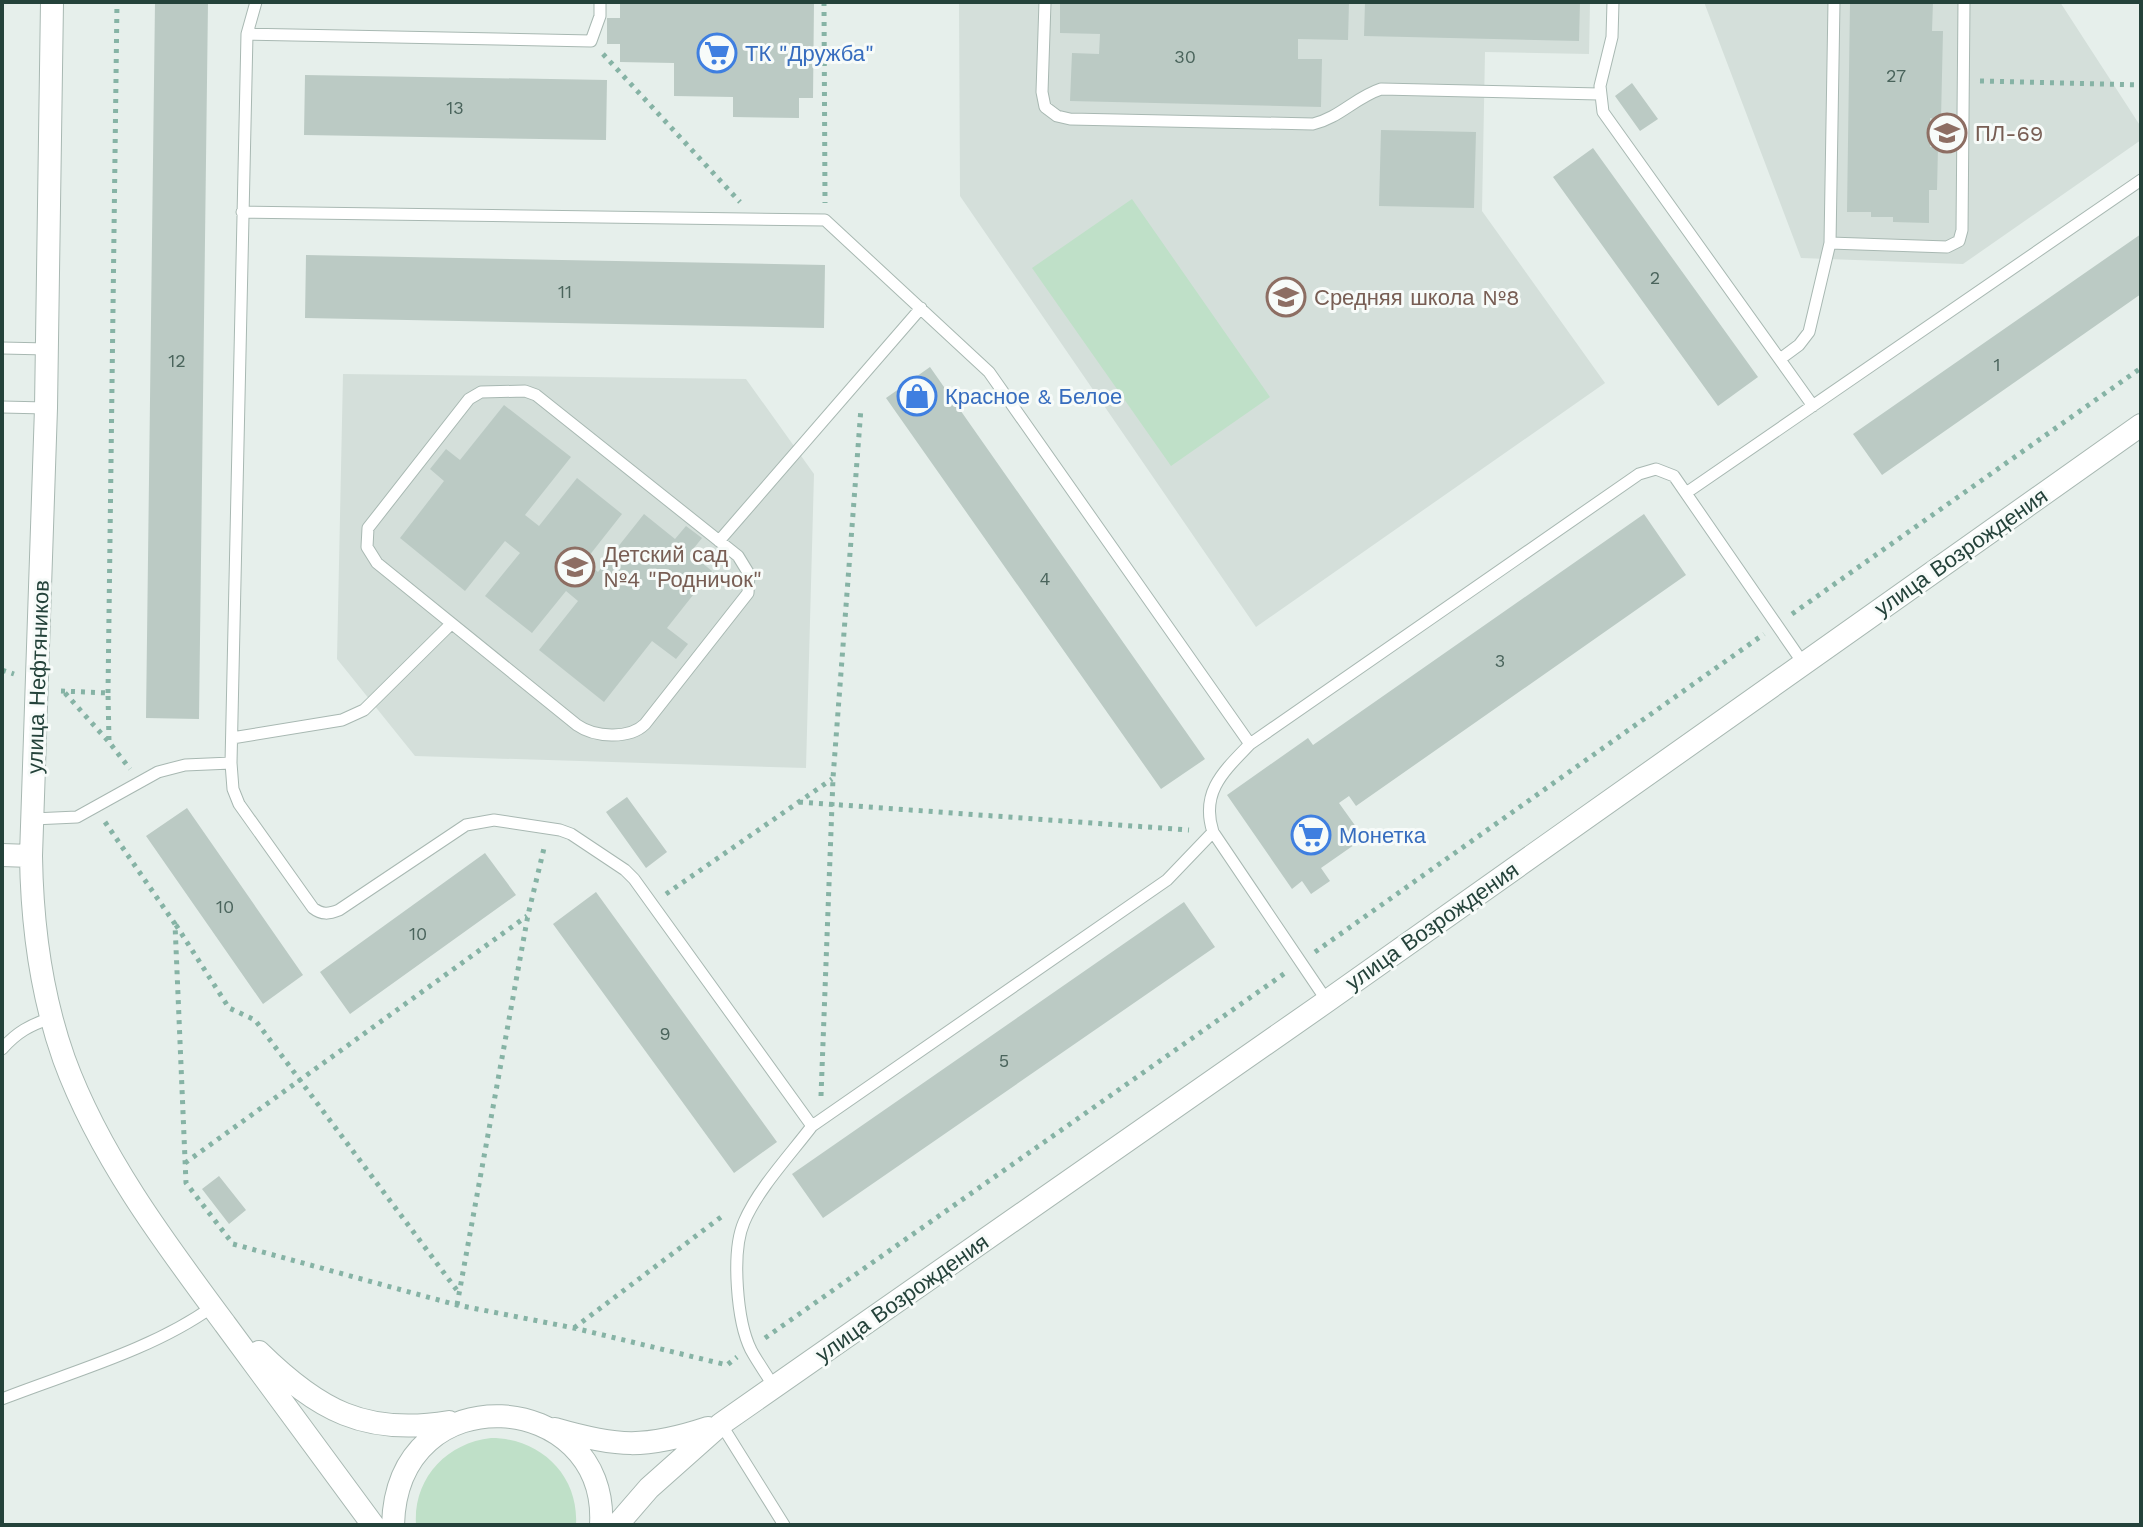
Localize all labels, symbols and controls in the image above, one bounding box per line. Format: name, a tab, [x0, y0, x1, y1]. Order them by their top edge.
supermarket icon: ТК "Дружба"	[696, 32, 738, 74]
place label: ТК "Дружба"	[745, 41, 874, 66]
house number: 30	[1174, 46, 1196, 67]
house number: 27	[1886, 65, 1906, 86]
house number: 13	[446, 97, 464, 118]
school or university icon: ПЛ-69	[1926, 112, 1968, 154]
place label: ПЛ-69	[1975, 121, 2043, 146]
house number: 2	[1650, 267, 1660, 288]
school or university icon: Средняя школа №8	[1265, 276, 1307, 318]
house number: 11	[558, 281, 572, 302]
place label: Средняя школа №8	[1314, 285, 1520, 310]
house number: 12	[168, 350, 186, 371]
house number: 1	[1993, 354, 2001, 375]
shop icon: Красное & Белое	[896, 375, 938, 417]
place label: Красное & Белое	[945, 384, 1122, 409]
street label: улица Возрождения	[1870, 483, 2052, 621]
place label: Детский сад №4 "Родничок"	[603, 542, 762, 592]
school or university icon: Детский сад №4 "Родничок"	[554, 546, 596, 588]
house number: 4	[1040, 568, 1051, 589]
street label: улица Нефтяников	[22, 580, 54, 774]
house number: 3	[1495, 650, 1505, 671]
supermarket icon: Монетка	[1290, 814, 1332, 856]
place label: Монетка	[1339, 823, 1427, 848]
street label: улица Возрождения	[1341, 857, 1523, 995]
house number: 10	[216, 896, 234, 917]
house number: 10	[409, 923, 427, 944]
house number: 9	[659, 1023, 671, 1044]
house number: 5	[999, 1050, 1009, 1071]
street label: улица Возрождения	[811, 1229, 993, 1367]

